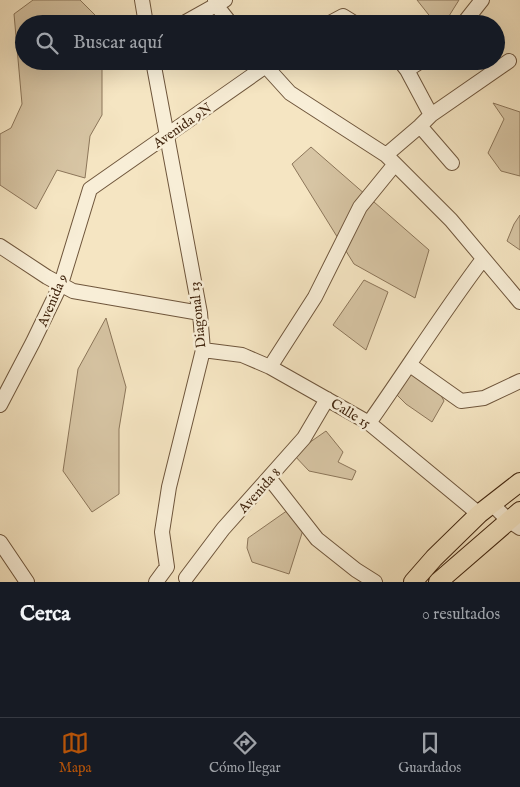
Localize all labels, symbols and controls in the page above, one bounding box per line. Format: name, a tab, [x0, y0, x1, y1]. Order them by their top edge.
search box	[15, 15, 505, 70]
icon: search	[33, 29, 61, 57]
text: Buscar aquí	[73, 31, 162, 55]
street label: Avenida 9N	[149, 99, 215, 153]
street label: Avenida 9	[33, 271, 72, 330]
street label: Diagonal 13	[186, 281, 210, 349]
street label: Calle 15	[327, 395, 374, 433]
street label: Avenida 8	[234, 464, 285, 518]
text: Cerca	[20, 601, 70, 628]
text: 0 resultados	[422, 605, 500, 625]
tab: Mapa	[59, 729, 92, 777]
tab: Cómo llegar	[209, 729, 281, 777]
tab: Guardados	[398, 729, 461, 777]

